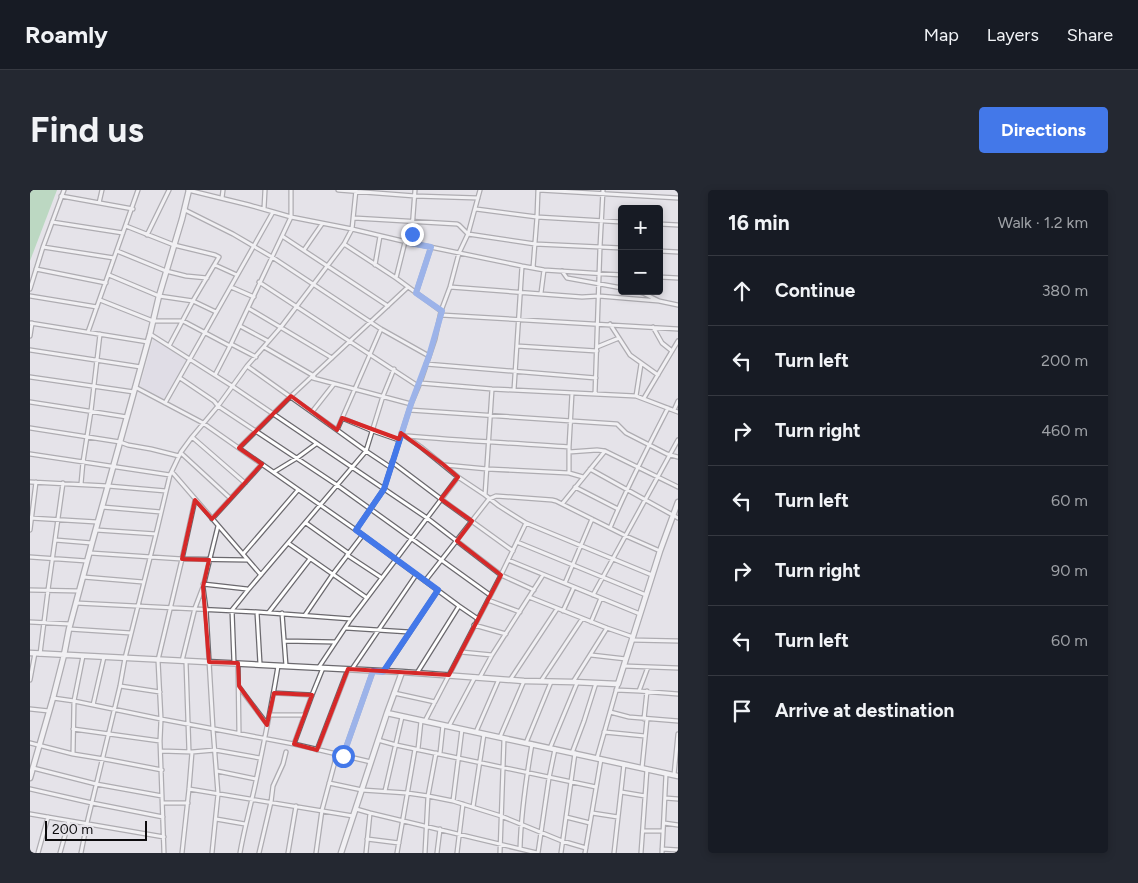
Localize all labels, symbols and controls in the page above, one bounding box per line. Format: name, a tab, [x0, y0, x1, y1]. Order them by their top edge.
text: Roamly	[25, 20, 108, 49]
text: Map	[924, 24, 959, 46]
text: Layers	[987, 24, 1039, 46]
text: Share	[1067, 24, 1113, 46]
button: Directions	[979, 107, 1108, 153]
text: Find us	[30, 109, 144, 151]
map controls	[618, 205, 663, 295]
button: +	[618, 205, 663, 250]
text: 16 min	[728, 210, 790, 235]
text: Walk · 1.2 km	[998, 213, 1088, 232]
route end	[401, 223, 424, 246]
button: −	[618, 250, 663, 295]
icon: ahead	[728, 277, 756, 305]
text: Continue	[775, 279, 855, 302]
text: 380 m	[1042, 281, 1088, 300]
icon: left	[728, 347, 756, 375]
text: Turn left	[775, 349, 849, 372]
text: 200 m	[1041, 351, 1088, 370]
icon: right	[728, 417, 756, 445]
text: Turn right	[775, 419, 861, 442]
text: 460 m	[1041, 421, 1088, 440]
icon: left	[728, 487, 756, 515]
text: Turn left	[775, 489, 849, 512]
text: 60 m	[1051, 491, 1088, 510]
icon: right	[728, 557, 756, 585]
text: Turn right	[775, 559, 861, 582]
text: 90 m	[1051, 561, 1088, 580]
icon: left	[728, 627, 756, 655]
text: Turn left	[775, 629, 849, 652]
text: 60 m	[1051, 631, 1088, 650]
icon: arrive	[728, 697, 756, 725]
text: Arrive at destination	[775, 699, 954, 722]
route start	[332, 745, 355, 768]
scale bar	[45, 818, 148, 841]
text: 200 m	[52, 821, 93, 838]

